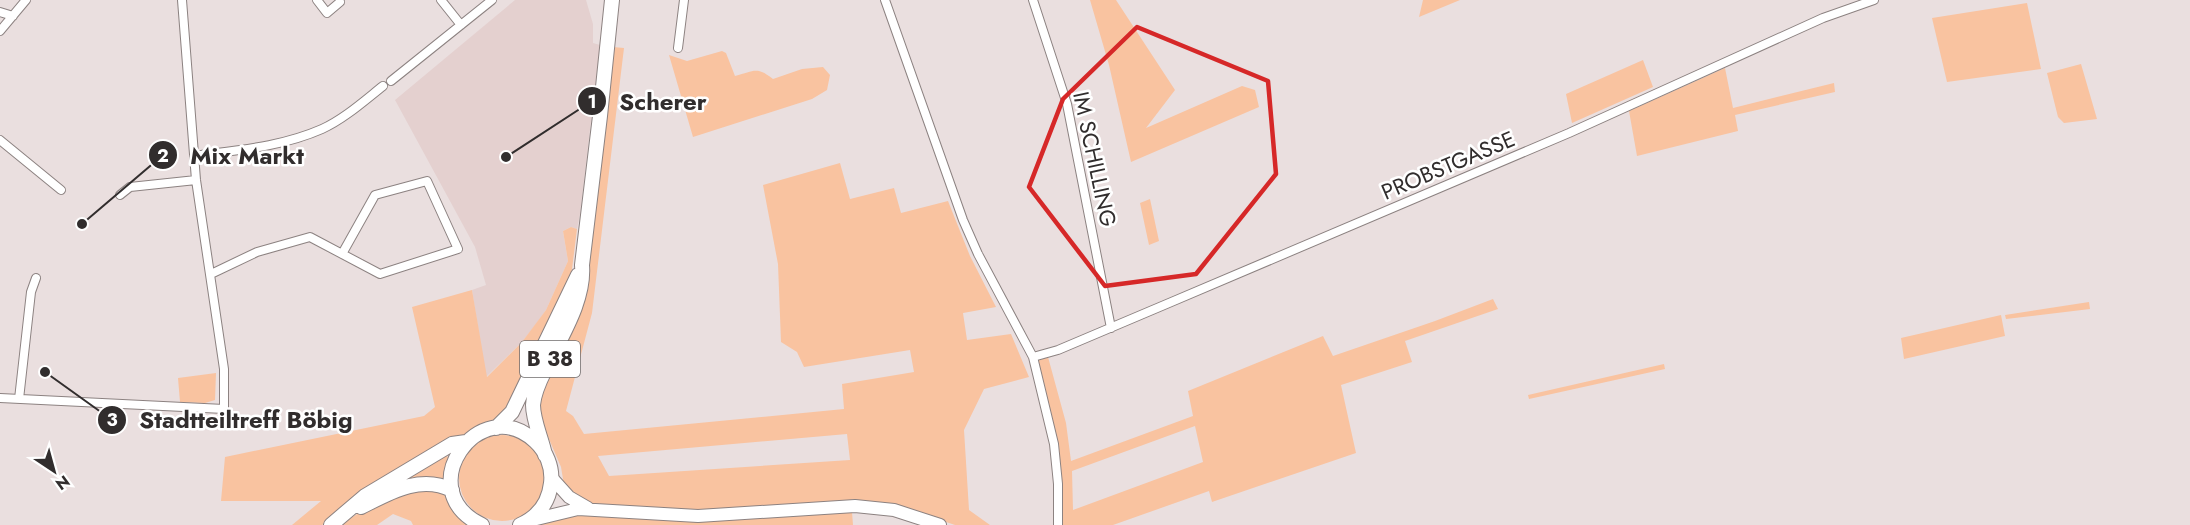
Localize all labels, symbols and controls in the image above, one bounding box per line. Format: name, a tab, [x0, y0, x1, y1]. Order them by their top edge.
callout: Scherer	[577, 80, 719, 122]
text: Scherer	[619, 84, 707, 119]
street label: IM SCHILLING	[1065, 88, 1125, 230]
text: 1	[587, 89, 597, 115]
street label: PROBSTGASSE	[1376, 122, 1520, 208]
callout: Mix Markt	[148, 134, 316, 176]
text: Mix Markt	[190, 138, 304, 173]
text: 2	[157, 143, 169, 169]
road number: B 38	[520, 341, 580, 377]
callout: Stadtteiltreff Böbig	[97, 399, 365, 441]
text: Stadtteiltreff Böbig	[139, 402, 353, 437]
text: 3	[106, 407, 118, 433]
north arrow	[24, 441, 84, 501]
text: N	[51, 470, 74, 496]

